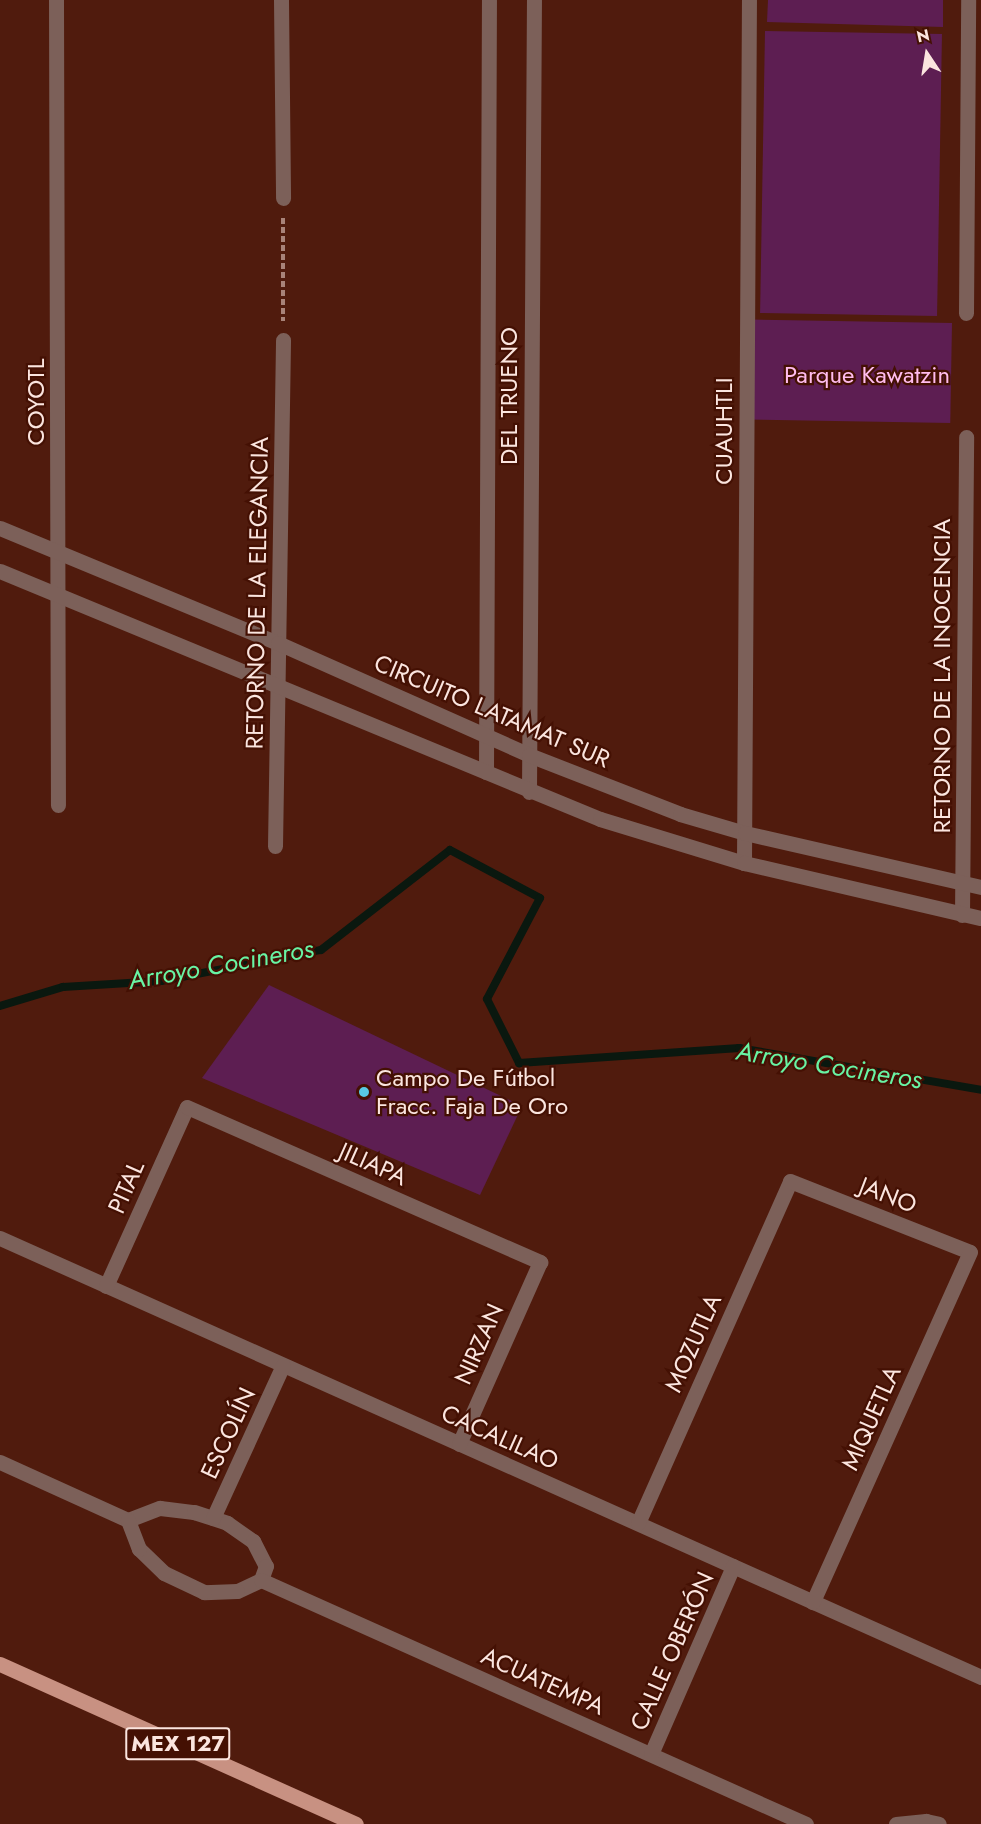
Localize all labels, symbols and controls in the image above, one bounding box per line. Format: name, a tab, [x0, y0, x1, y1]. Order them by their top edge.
text: N	[915, 23, 932, 48]
north arrow	[897, 24, 957, 84]
street label: DEL TRUENO	[495, 327, 523, 465]
street label: COYOTL	[22, 358, 50, 446]
park label: Parque Kawatzin	[784, 361, 950, 389]
street label: CUAUHTLI	[710, 377, 738, 485]
street label: RETORNO DE LA ELEGANCIA	[240, 436, 274, 750]
street label: RETORNO DE LA INOCENCIA	[928, 519, 956, 833]
street label: CIRCUITO LATAMAT SUR	[370, 648, 614, 774]
water label: Arroyo Cocineros	[126, 933, 316, 997]
water label: Arroyo Cocineros	[734, 1036, 924, 1096]
place label: Campo De Fútbol Fracc. Faja De Oro	[376, 1064, 568, 1120]
marker: Campo De Fútbol Fracc. Faja De Oro	[357, 1085, 371, 1099]
street label: JILIAPA	[334, 1136, 412, 1192]
street label: PITAL	[102, 1156, 150, 1218]
street label: JANO	[855, 1171, 921, 1219]
street label: MOZUTLA	[659, 1289, 727, 1397]
street label: NIRZAN	[448, 1299, 510, 1389]
street label: MIQUETLA	[835, 1361, 907, 1475]
street label: ESCOLÍN	[194, 1383, 262, 1483]
street label: CACALILAO	[437, 1398, 563, 1476]
street label: CALLE OBERÓN	[624, 1567, 720, 1735]
street label: ACUATEMPA	[477, 1641, 609, 1721]
road number: MEX 127	[124, 1725, 232, 1763]

